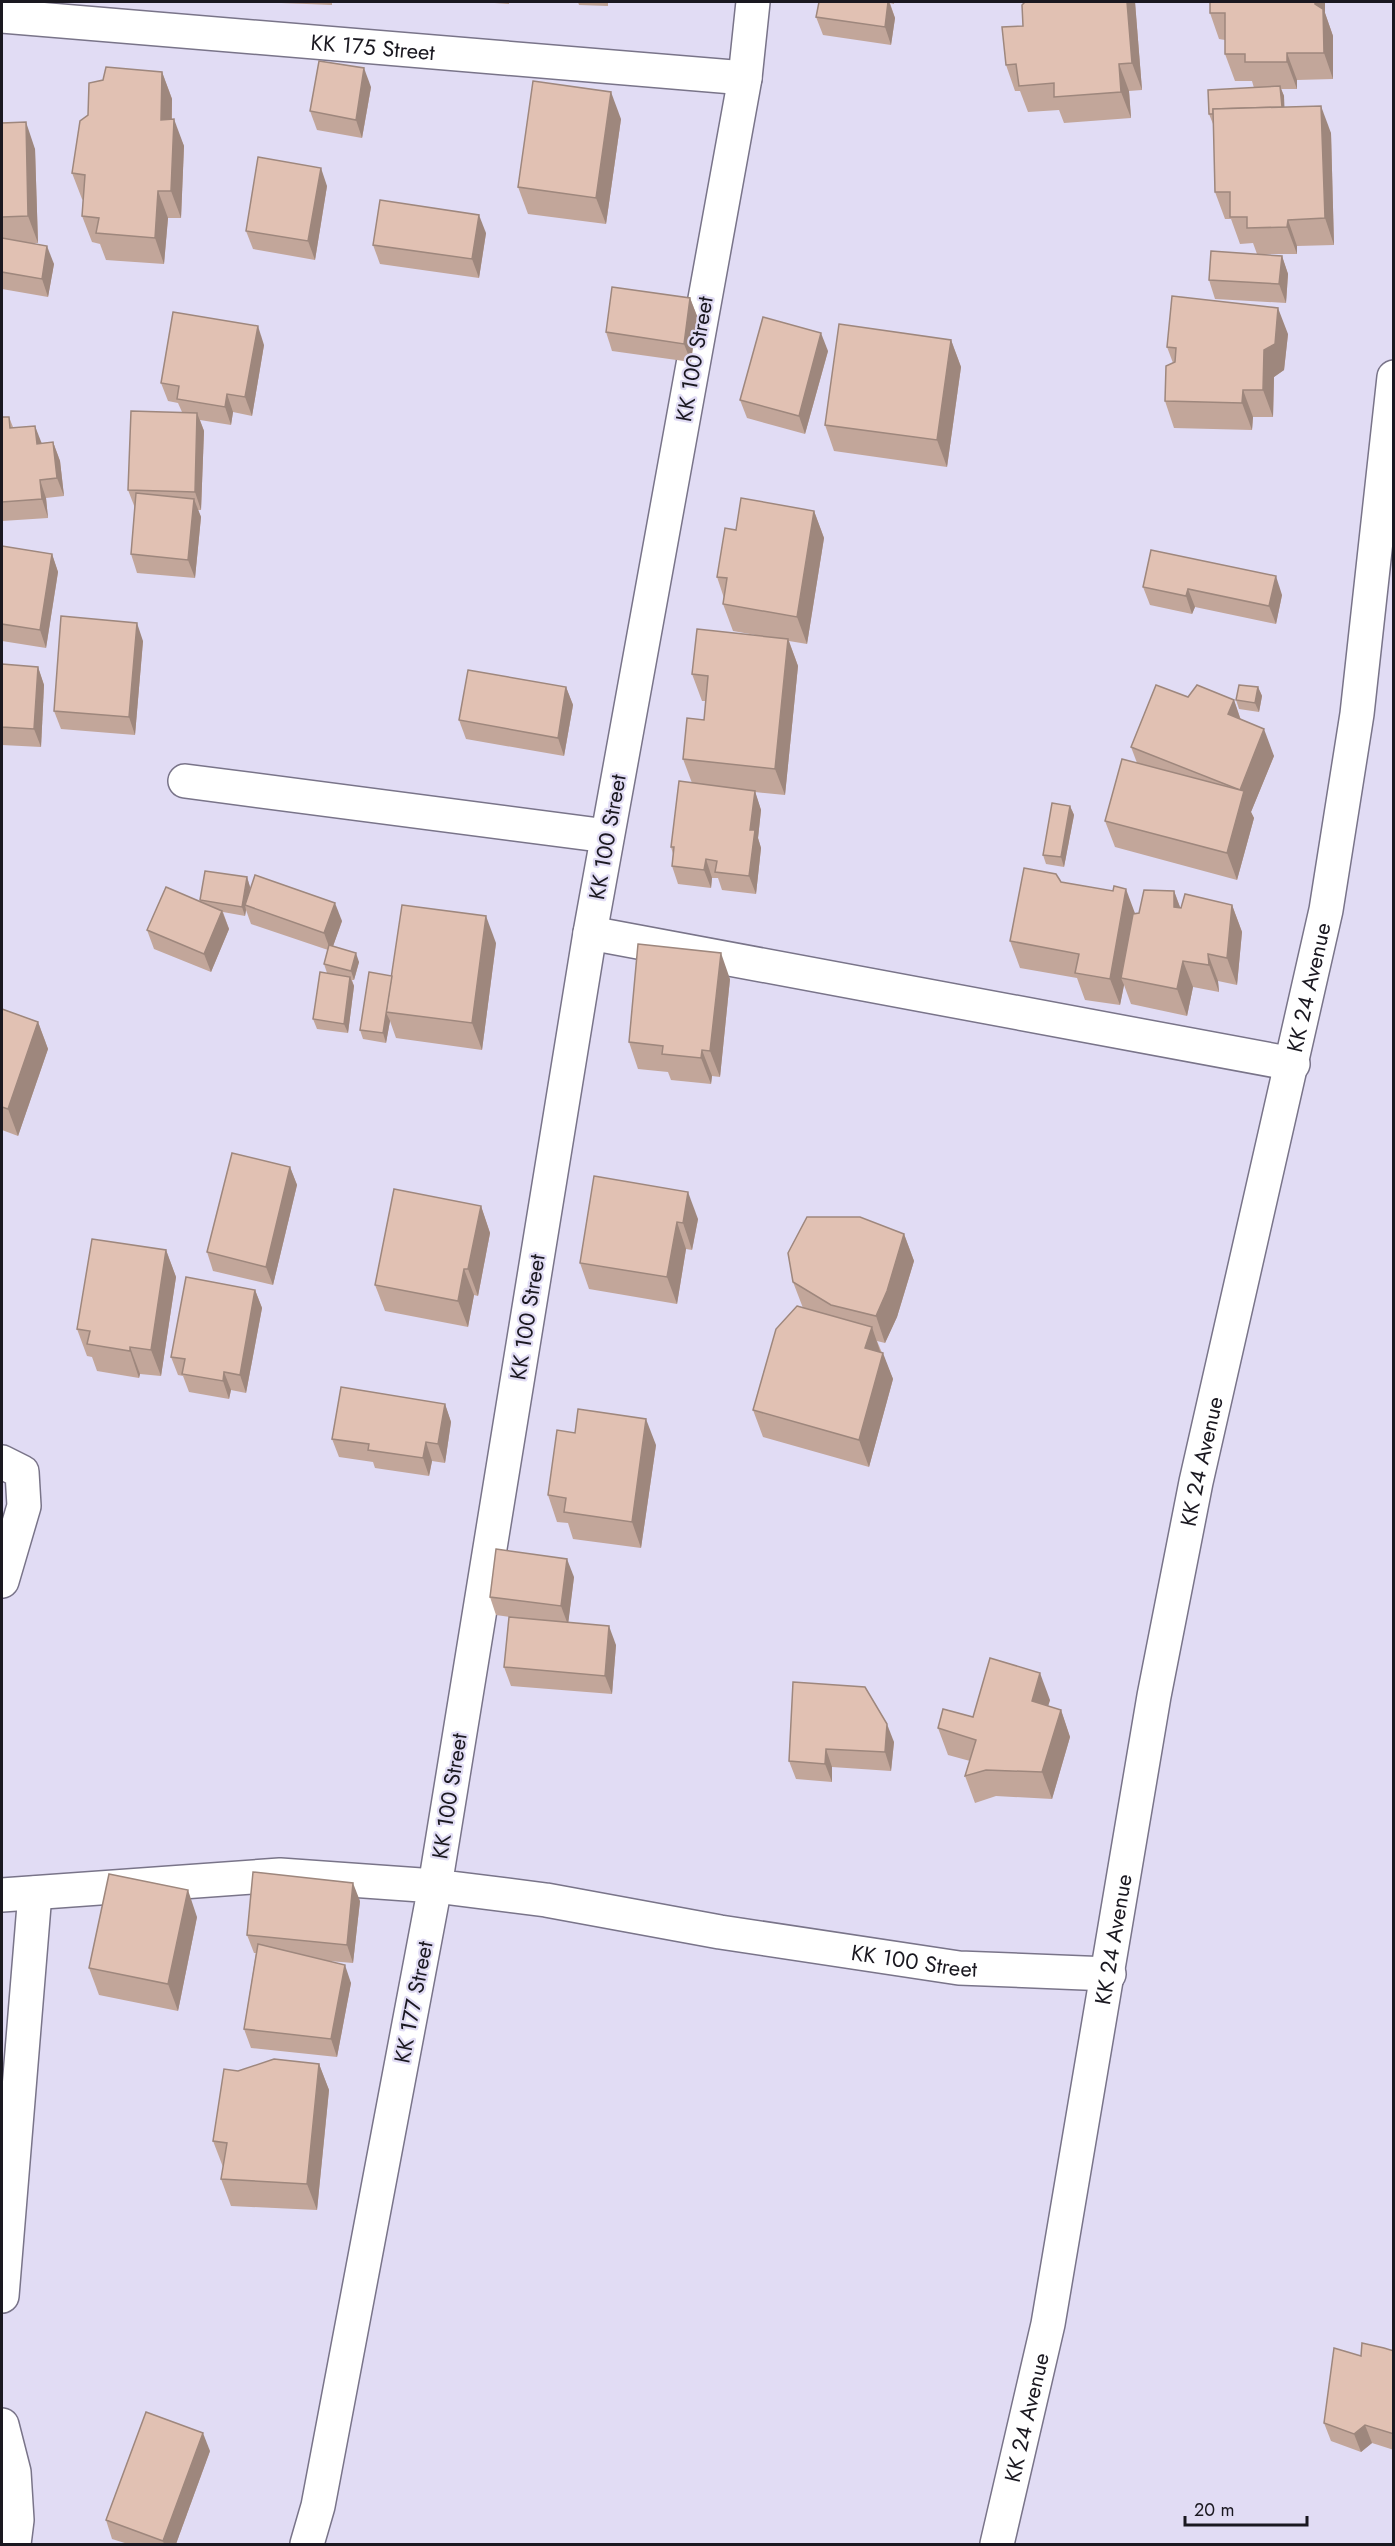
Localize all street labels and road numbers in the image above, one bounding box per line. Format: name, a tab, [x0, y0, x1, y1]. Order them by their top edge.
street label: KK 175 Street	[309, 26, 437, 68]
street label: KK 100 Street	[667, 293, 721, 424]
street label: KK 100 Street	[580, 771, 634, 902]
street label: KK 24 Avenue	[1278, 919, 1339, 1055]
street label: KK 100 Street	[501, 1251, 553, 1382]
street label: KK 24 Avenue	[1172, 1393, 1231, 1529]
street label: KK 100 Street	[423, 1730, 475, 1861]
street label: KK 24 Avenue	[1086, 1872, 1140, 2007]
street label: KK 100 Street	[849, 1936, 978, 1985]
street label: KK 177 Street	[386, 1938, 441, 2066]
street label: KK 24 Avenue	[996, 2349, 1057, 2485]

